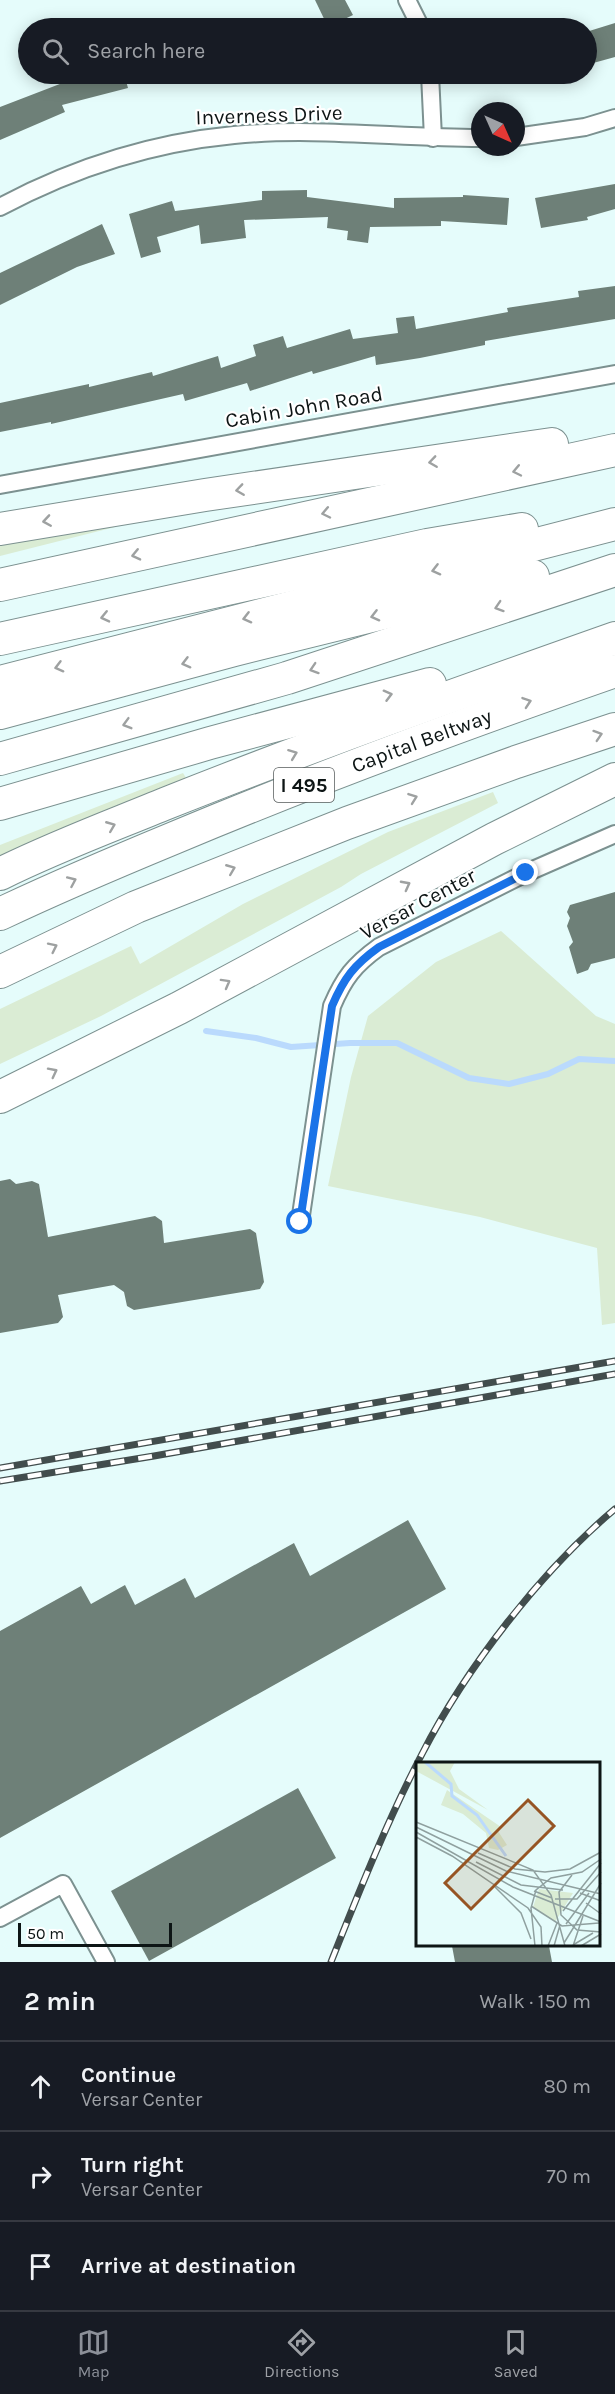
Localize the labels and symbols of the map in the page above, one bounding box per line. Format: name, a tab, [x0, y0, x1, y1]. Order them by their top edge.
street label: Inverness Drive	[195, 100, 343, 130]
north arrow	[471, 102, 525, 156]
street label: Cabin John Road	[223, 381, 385, 433]
one-way arrow	[428, 455, 437, 467]
one-way arrow	[512, 464, 522, 477]
one-way arrow	[235, 484, 244, 496]
one-way arrow	[322, 506, 332, 519]
one-way arrow	[42, 514, 52, 527]
one-way arrow	[131, 548, 141, 561]
one-way arrow	[431, 562, 441, 575]
one-way arrow	[494, 600, 505, 612]
one-way arrow	[370, 609, 381, 621]
one-way arrow	[100, 610, 110, 623]
one-way arrow	[242, 611, 253, 623]
one-way arrow	[181, 655, 191, 668]
one-way arrow	[54, 660, 64, 672]
one-way arrow	[309, 662, 320, 674]
one-way arrow	[383, 689, 393, 702]
one-way arrow	[521, 696, 532, 709]
street label: Capital Beltway	[348, 704, 495, 778]
one-way arrow	[123, 717, 133, 729]
one-way arrow	[592, 730, 603, 742]
one-way arrow	[287, 749, 298, 762]
road number: I 495	[274, 768, 334, 802]
one-way arrow	[407, 793, 418, 806]
one-way arrow	[105, 821, 116, 833]
route end	[512, 859, 538, 885]
street label: Versar Center	[356, 863, 480, 944]
one-way arrow	[225, 864, 236, 876]
one-way arrow	[66, 877, 77, 889]
one-way arrow	[400, 881, 411, 892]
one-way arrow	[46, 942, 57, 954]
one-way arrow	[220, 979, 230, 990]
one-way arrow	[47, 1068, 57, 1079]
route start	[286, 1208, 312, 1234]
inset map	[416, 1762, 600, 1947]
scale bar	[18, 1920, 172, 1948]

